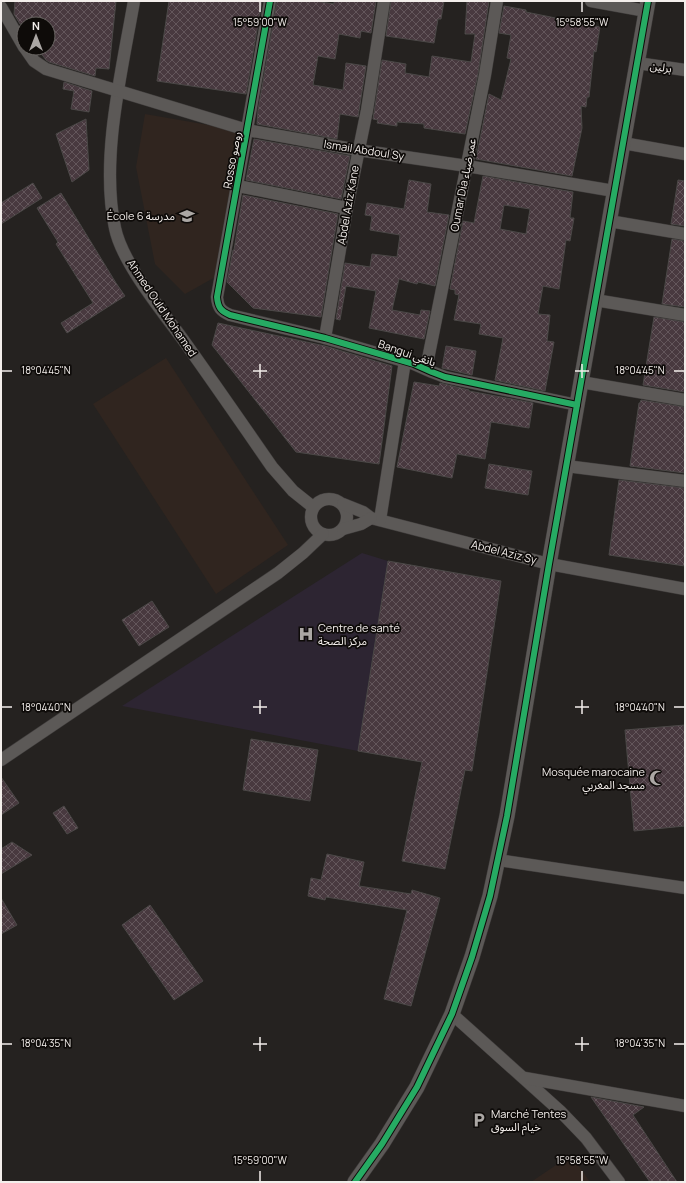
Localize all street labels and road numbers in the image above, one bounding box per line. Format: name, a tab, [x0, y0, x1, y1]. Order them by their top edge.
street label: برلين	[649, 57, 673, 76]
street label: Rosso روصو	[219, 130, 244, 190]
street label: Ismail Abdoul Sy	[323, 136, 406, 163]
street label: Oumar Dia عمر ضياء	[446, 137, 479, 233]
street label: Abdel Aziz Kane	[333, 164, 362, 246]
street label: Ahmed Ould Mohamed	[124, 256, 201, 359]
street label: Bangui بانغي	[375, 336, 438, 372]
street label: Abdel Aziz Sy	[470, 536, 539, 567]

